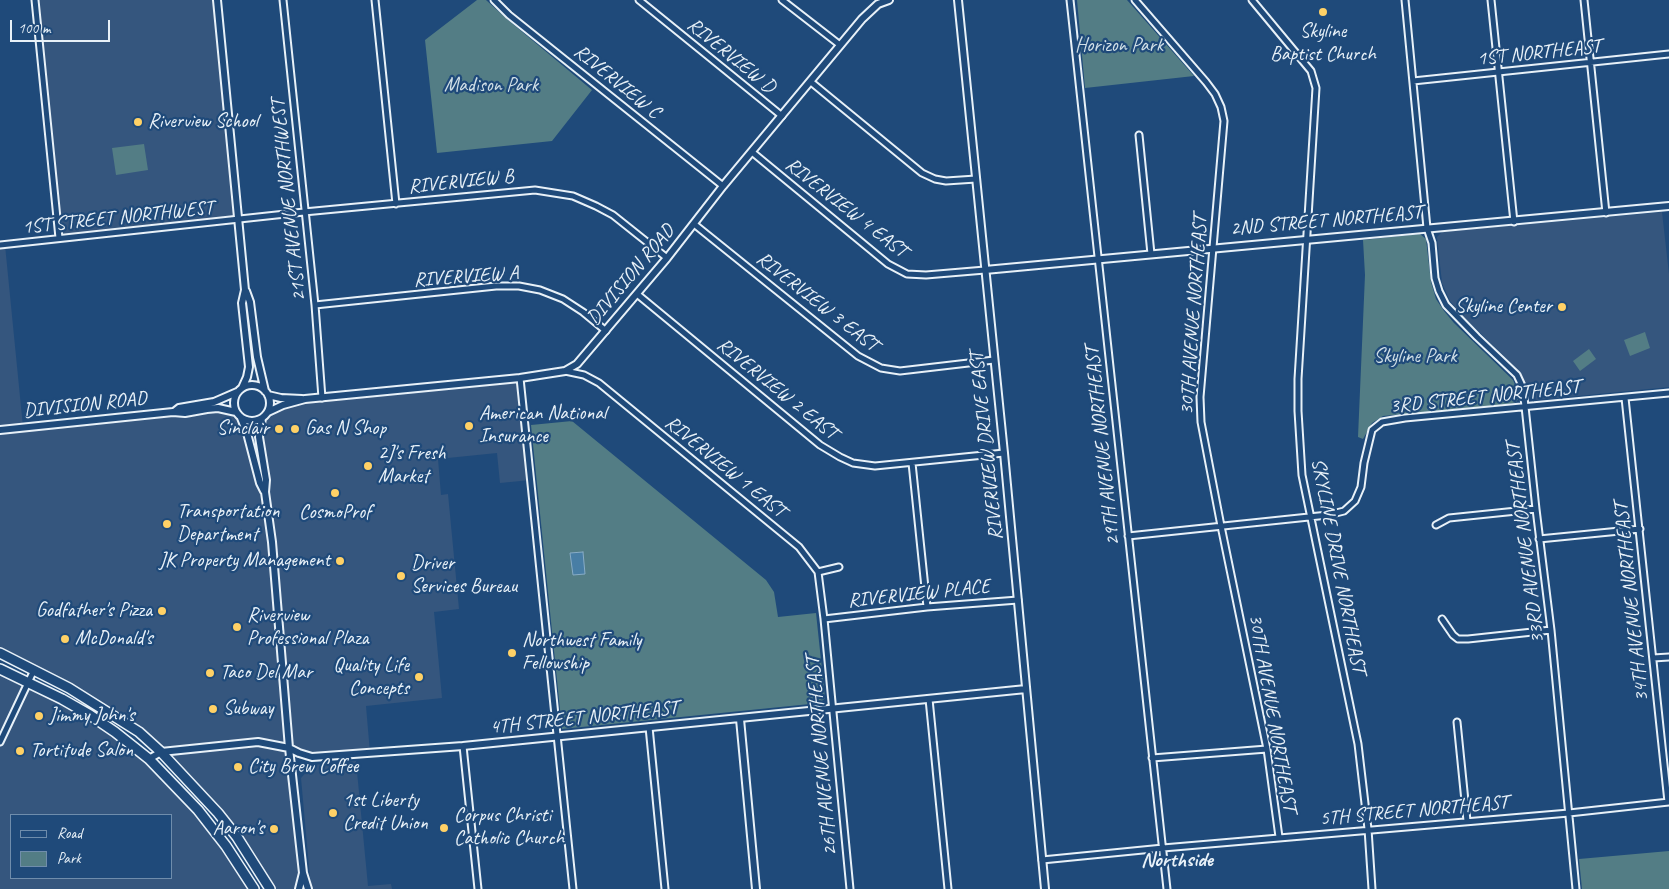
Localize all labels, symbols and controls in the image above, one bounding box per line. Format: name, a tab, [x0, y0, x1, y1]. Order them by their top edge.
marker: Skyline Baptist Church	[1317, 6, 1329, 18]
scale bar	[12, 10, 112, 42]
street label: RIVERVIEW D	[682, 13, 780, 99]
text: 100 m	[18, 19, 50, 38]
place label: Skyline Baptist Church	[1270, 20, 1376, 67]
park label: Horizon Park	[1075, 34, 1163, 58]
street label: 1ST NORTHEAST	[1476, 35, 1602, 71]
street label: RIVERVIEW C	[569, 40, 665, 124]
park label: Madison Park	[444, 74, 538, 98]
street label: 21ST AVENUE NORTHWEST	[266, 98, 312, 302]
place label: Riverview School	[148, 110, 258, 134]
marker: Riverview School	[132, 116, 144, 128]
street label: RIVERVIEW 4 EAST	[780, 153, 912, 263]
street label: RIVERVIEW B	[407, 165, 515, 199]
street label: 1ST STREET NORTHWEST	[21, 196, 215, 240]
street label: 2ND STREET NORTHEAST	[1229, 201, 1423, 241]
street label: 30TH AVENUE NORTHEAST	[1175, 214, 1213, 416]
street label: DIVISION ROAD	[582, 220, 680, 330]
street label: RIVERVIEW 3 EAST	[751, 247, 883, 357]
street label: RIVERVIEW A	[413, 261, 519, 293]
place label: Skyline Center	[1455, 295, 1552, 319]
marker: Skyline Center	[1556, 301, 1568, 313]
street label: RIVERVIEW 2 EAST	[712, 333, 842, 445]
street label: 29TH AVENUE NORTHEAST	[1081, 345, 1125, 547]
park label: Skyline Park	[1373, 345, 1457, 369]
street label: RIVERVIEW DRIVE EAST	[965, 351, 1009, 541]
street label: 3RD STREET NORTHEAST	[1389, 375, 1581, 419]
street label: DIVISION ROAD	[22, 387, 148, 423]
place label: American National Insurance	[479, 402, 606, 449]
street label: RIVERVIEW 1 EAST	[660, 411, 790, 523]
place label: Sinclair	[217, 417, 269, 441]
place label: Gas N Shop	[305, 417, 386, 441]
marker: American National Insurance	[463, 420, 475, 432]
marker: Sinclair	[273, 423, 285, 435]
marker: Gas N Shop	[289, 423, 301, 435]
street label: 33RD AVENUE NORTHEAST	[1502, 441, 1550, 645]
place label: 2J's Fresh Market	[378, 442, 446, 489]
street label: SKYLINE DRIVE NORTHEAST	[1305, 456, 1371, 676]
marker: 2J's Fresh Market	[362, 460, 374, 472]
marker: CosmoProf	[329, 487, 341, 499]
place label: Transportation Department	[177, 500, 279, 547]
place label: CosmoProf	[299, 501, 371, 525]
street label: 34TH AVENUE NORTHEAST	[1610, 501, 1654, 703]
marker: Transportation Department	[161, 518, 173, 530]
place label: JK Property Management	[159, 549, 330, 573]
place label: Driver Services Bureau	[411, 552, 517, 599]
marker: JK Property Management	[334, 555, 346, 567]
marker: Driver Services Bureau	[395, 570, 407, 582]
street label: RIVERVIEW PLACE	[847, 575, 991, 613]
place label: Godfather's Pizza	[36, 599, 152, 623]
place label: Riverview Professional Plaza	[247, 604, 368, 651]
marker: Godfather's Pizza	[156, 605, 168, 617]
street label: 30TH AVENUE NORTHEAST	[1243, 612, 1301, 814]
marker: Riverview Professional Plaza	[231, 621, 243, 633]
place label: McDonald's	[75, 627, 153, 651]
place label: Northwest Family Fellowship	[522, 629, 641, 676]
marker: McDonald's	[59, 633, 71, 645]
marker: Northwest Family Fellowship	[506, 647, 518, 659]
place label: Quality Life Concepts	[333, 654, 409, 701]
street label: 26TH AVENUE NORTHEAST	[801, 655, 843, 857]
place label: Taco Del Mar	[220, 661, 312, 685]
marker: Taco Del Mar	[204, 667, 216, 679]
marker: Quality Life Concepts	[413, 671, 425, 683]
street label: 4TH STREET NORTHEAST	[489, 696, 679, 740]
place label: Subway	[223, 697, 273, 721]
marker: Subway	[207, 703, 219, 715]
place label: Jimmy John's	[49, 704, 135, 728]
marker: Jimmy John's	[33, 710, 45, 722]
place label: Tortitude Salon	[30, 739, 133, 763]
marker: Tortitude Salon	[14, 745, 26, 757]
place label: City Brew Coffee	[248, 755, 358, 779]
marker: City Brew Coffee	[232, 761, 244, 773]
place label: 1st Liberty Credit Union	[343, 789, 428, 836]
street label: 5TH STREET NORTHEAST	[1319, 791, 1509, 831]
place label: Corpus Christi Catholic Church	[454, 804, 564, 851]
marker: 1st Liberty Credit Union	[327, 807, 339, 819]
legend	[10, 814, 172, 879]
place label: Aaron's	[213, 817, 264, 841]
marker: Corpus Christi Catholic Church	[438, 822, 450, 834]
marker: Aaron's	[268, 823, 280, 835]
text: Road	[57, 824, 82, 843]
district label: Northside	[1141, 847, 1213, 873]
text: Park	[57, 849, 81, 868]

